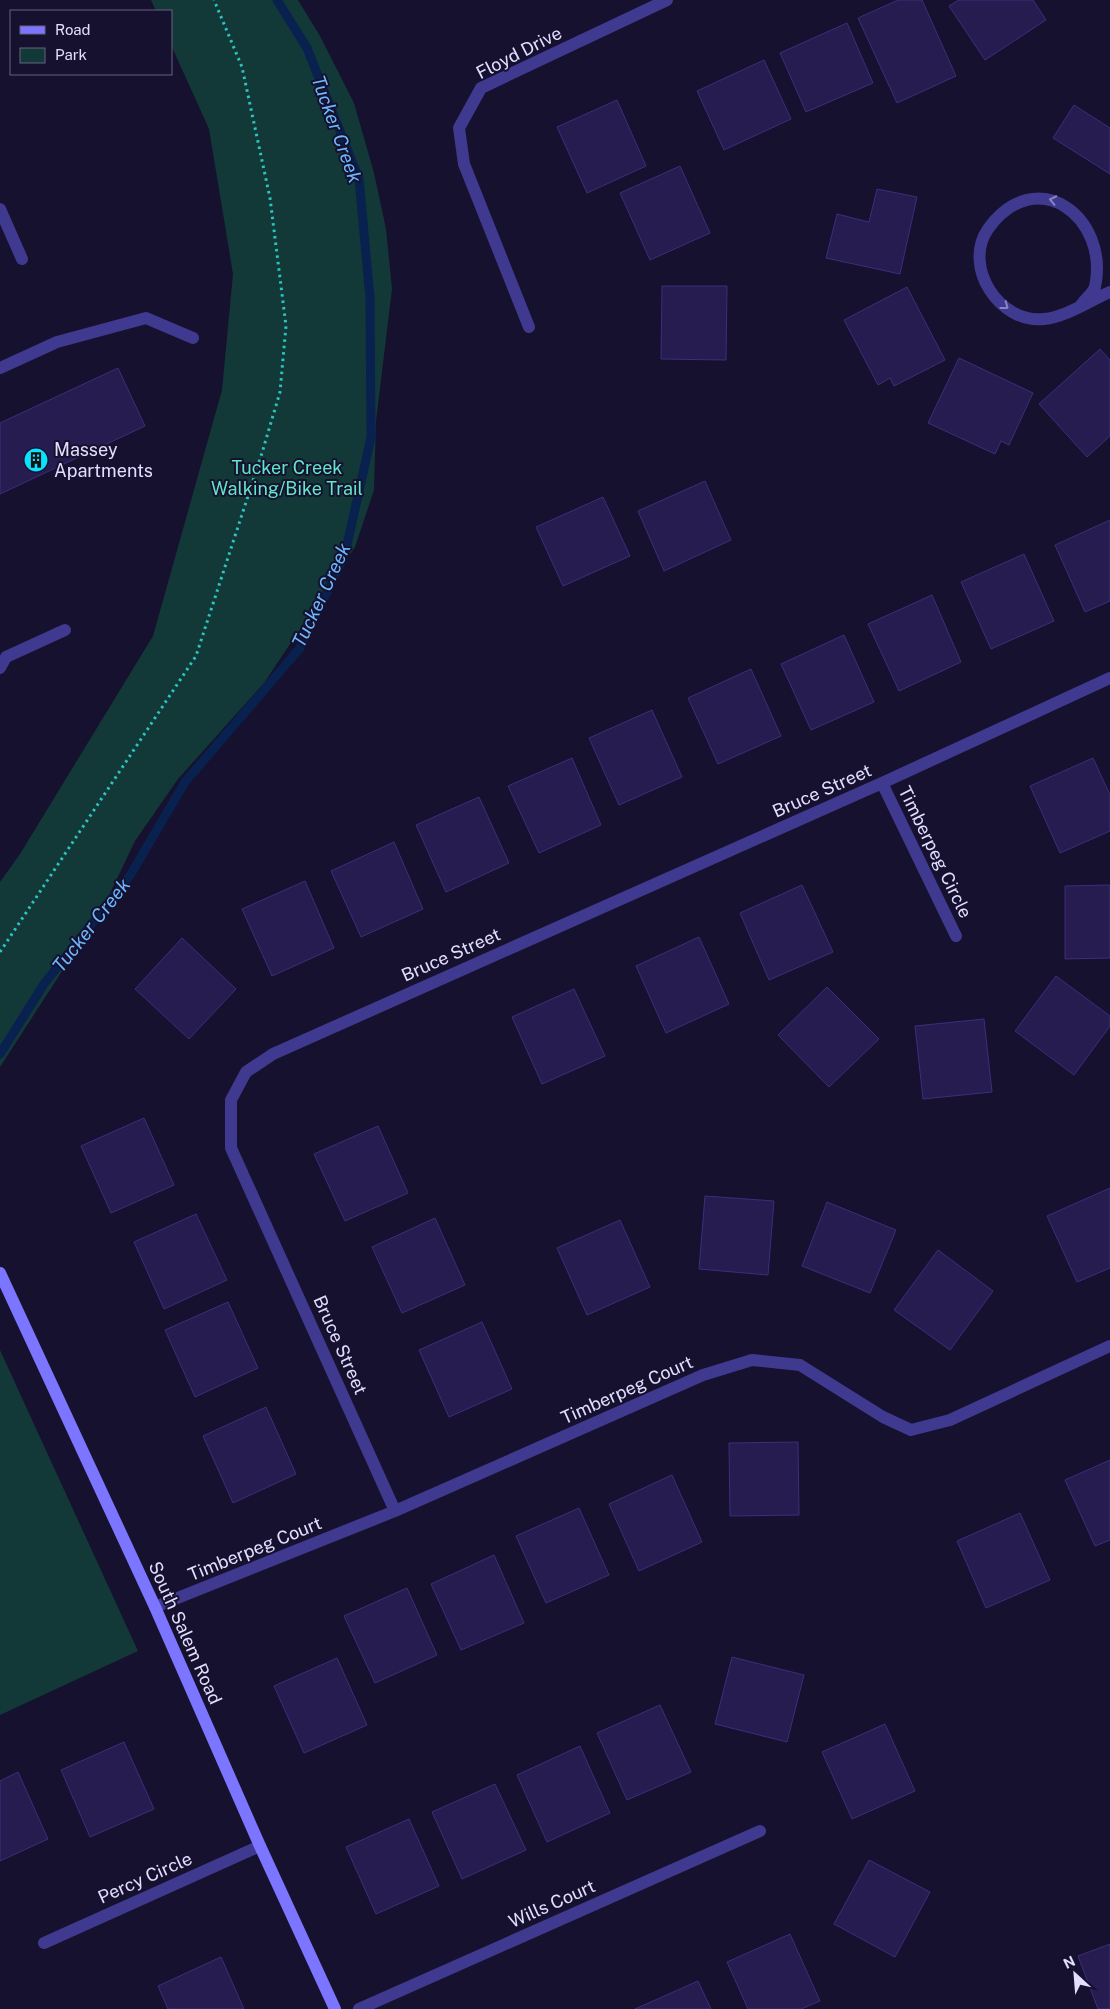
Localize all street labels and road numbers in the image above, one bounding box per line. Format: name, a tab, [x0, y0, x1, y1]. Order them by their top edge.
street label: Floyd Drive	[472, 22, 565, 83]
street label: Bruce Street	[769, 759, 875, 822]
street label: Timberpeg Circle	[894, 782, 976, 921]
street label: Bruce Street	[398, 923, 504, 986]
street label: Bruce Street	[309, 1292, 372, 1398]
street label: Timberpeg Court	[558, 1351, 696, 1428]
street label: Timberpeg Court	[185, 1512, 325, 1585]
street label: South Salem Road	[145, 1558, 226, 1707]
street label: Percy Circle	[95, 1847, 195, 1908]
street label: Wills Court	[505, 1875, 598, 1932]

